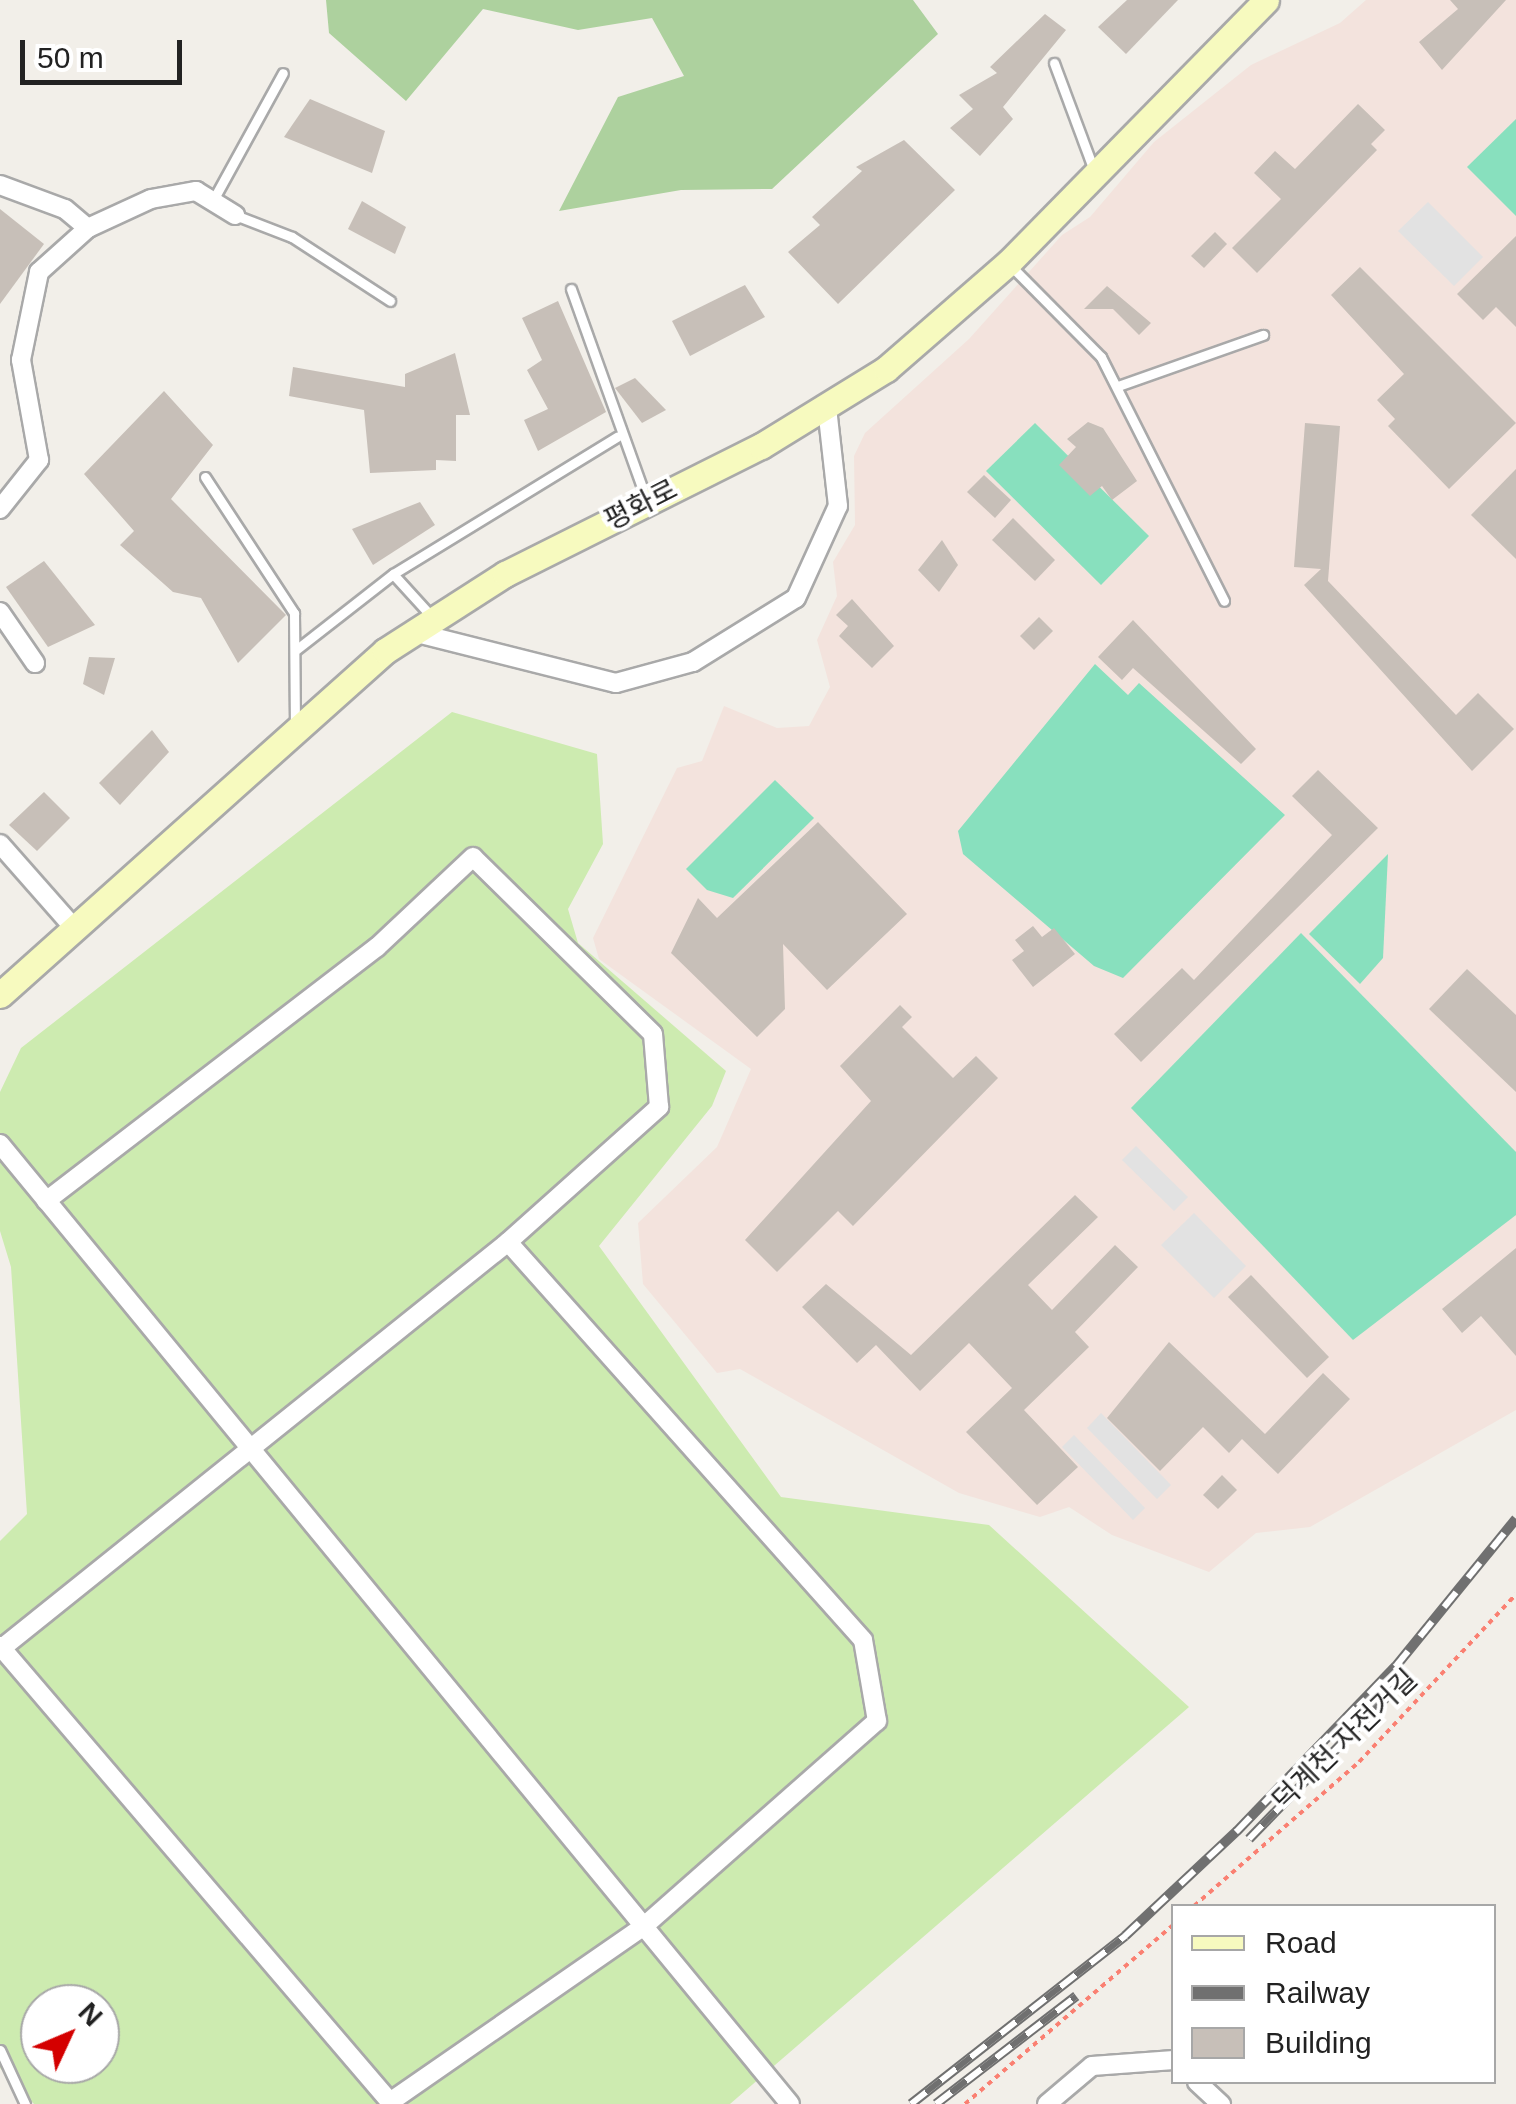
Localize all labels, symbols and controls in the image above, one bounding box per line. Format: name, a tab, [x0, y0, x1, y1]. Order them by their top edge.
scale bar	[25, 20, 188, 82]
text: 50 m	[37, 41, 104, 74]
street label: 평화로	[599, 472, 683, 538]
street label: 덕계천 자전거길	[1266, 1663, 1424, 1817]
legend	[1171, 1904, 1496, 2084]
text: Road	[1265, 1926, 1337, 1959]
text: Railway	[1265, 1976, 1370, 2009]
north arrow	[20, 1984, 120, 2084]
text: N	[72, 1996, 109, 2032]
text: Building	[1265, 2026, 1372, 2059]

